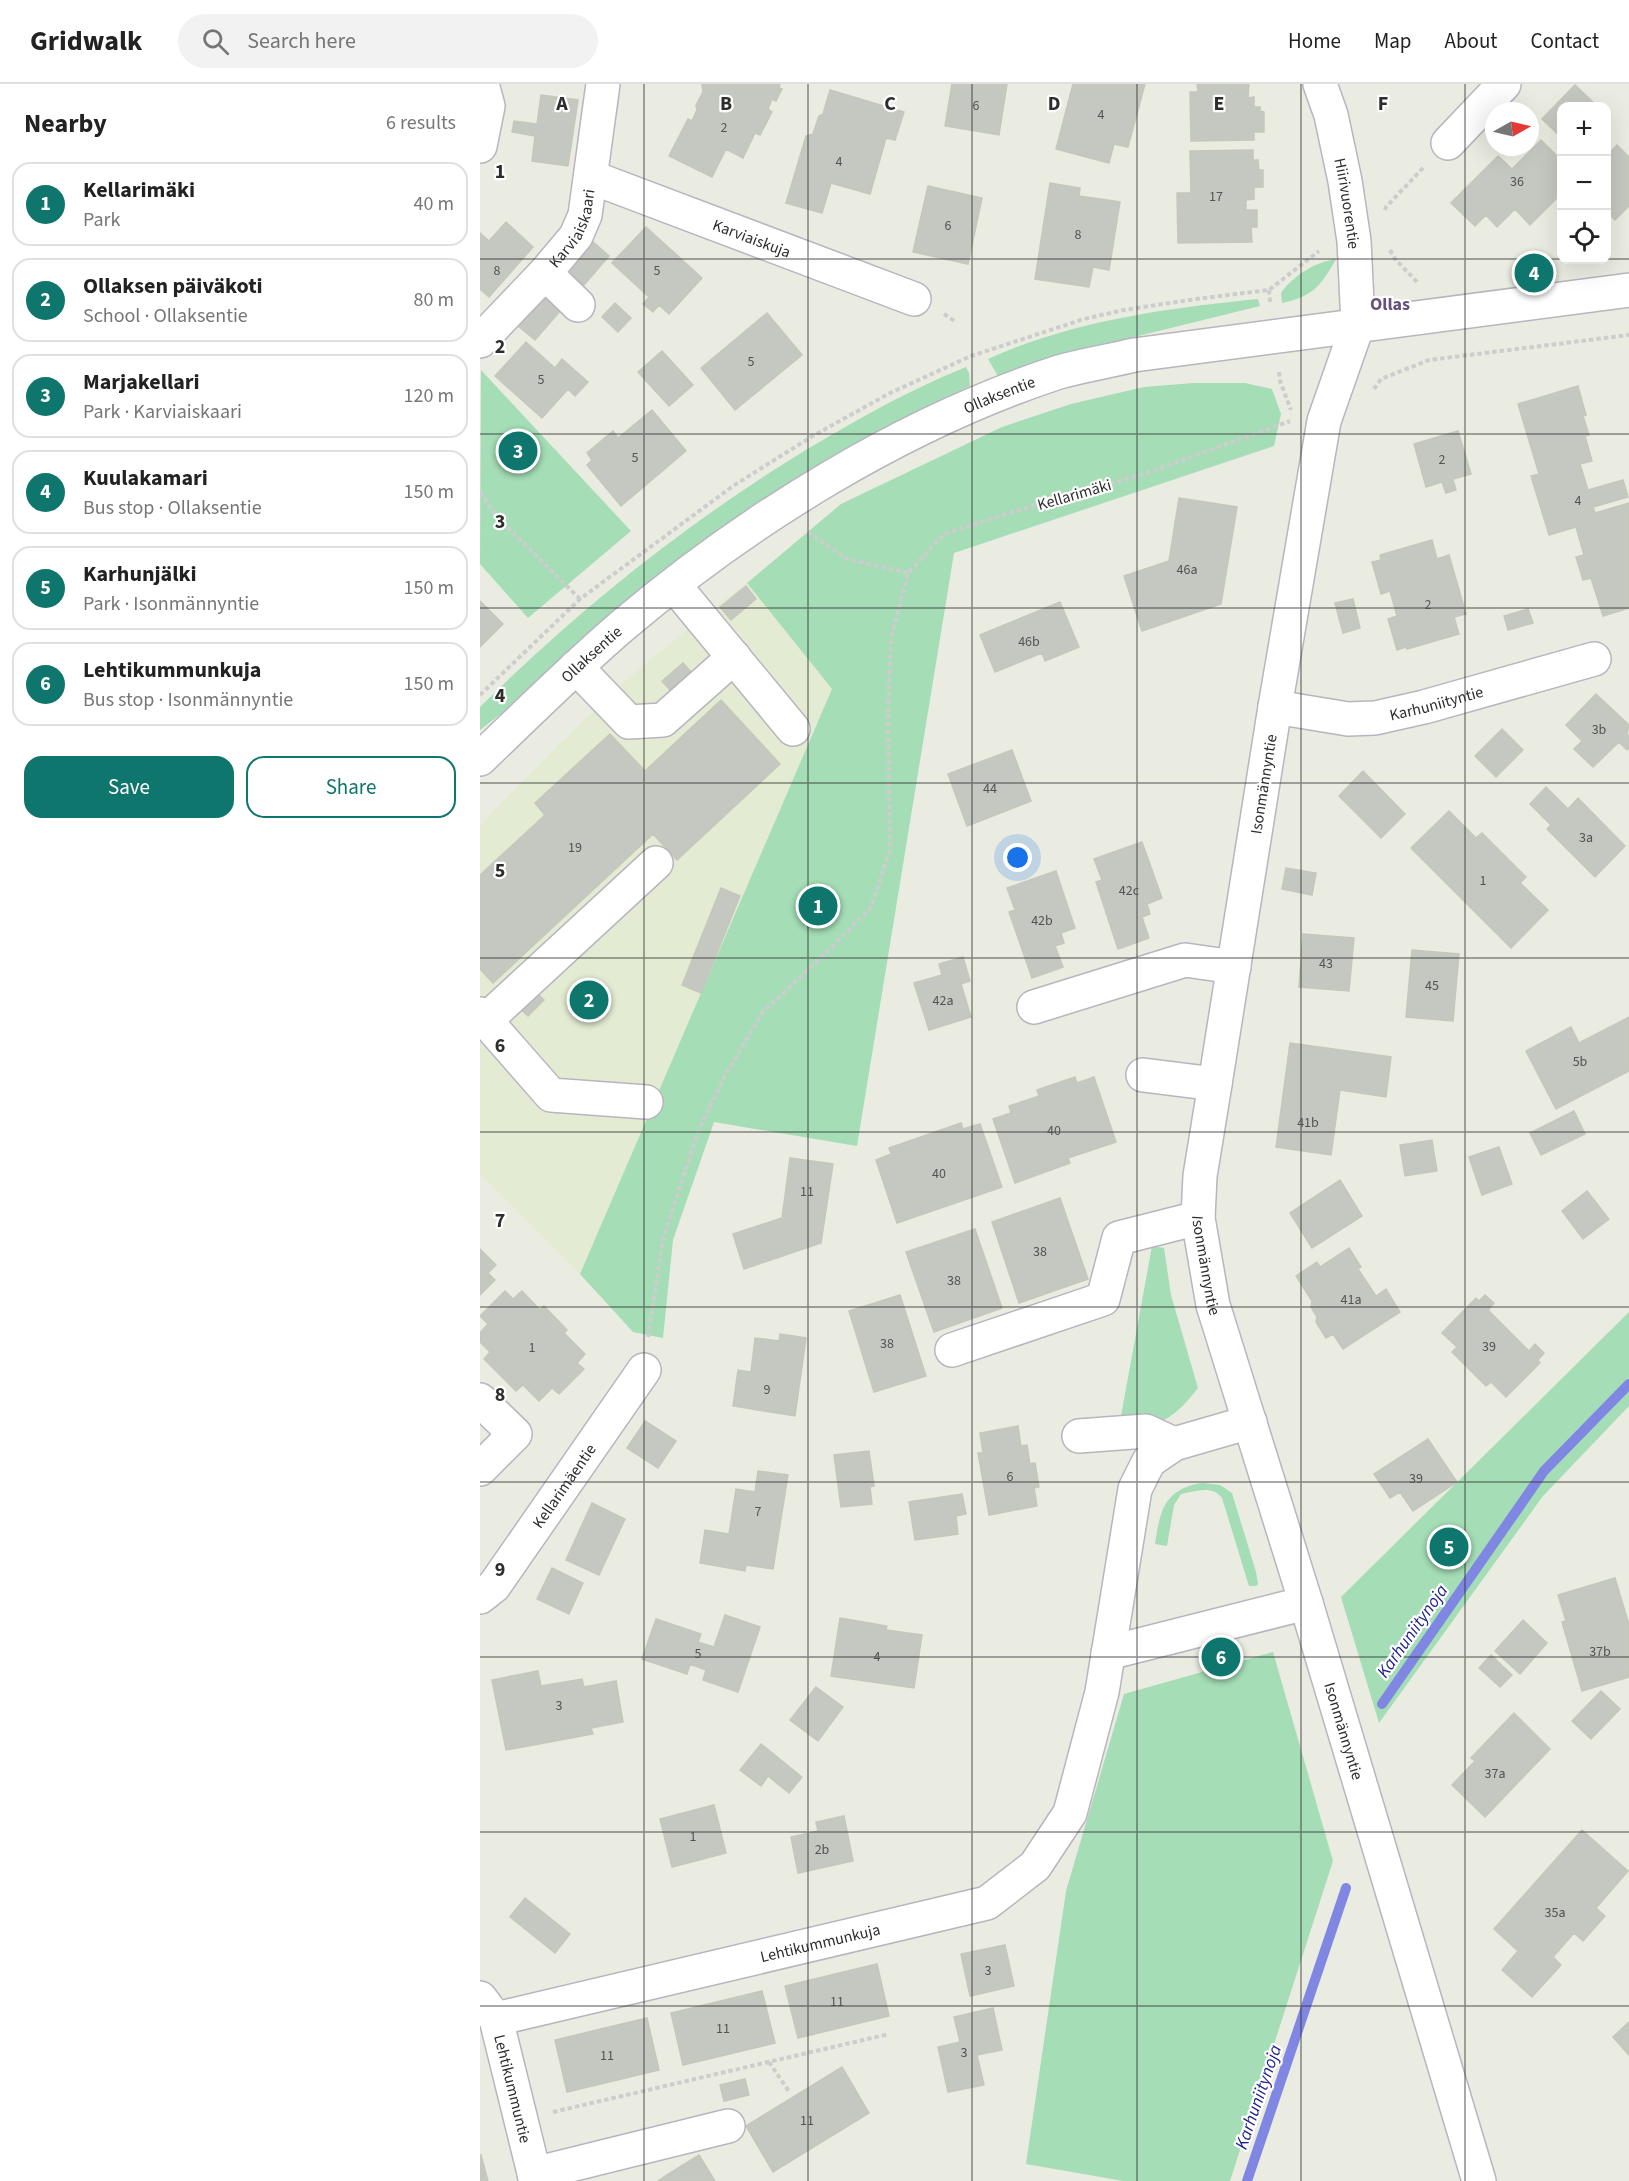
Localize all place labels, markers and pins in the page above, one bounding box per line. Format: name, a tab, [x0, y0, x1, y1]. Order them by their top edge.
pin: 4	[1514, 250, 1554, 296]
pin: 3	[498, 428, 537, 473]
pin: 1	[798, 884, 838, 928]
pin: 2	[570, 978, 608, 1022]
pin: 5	[1430, 1524, 1468, 1570]
pin: 6	[1202, 1634, 1240, 1680]

